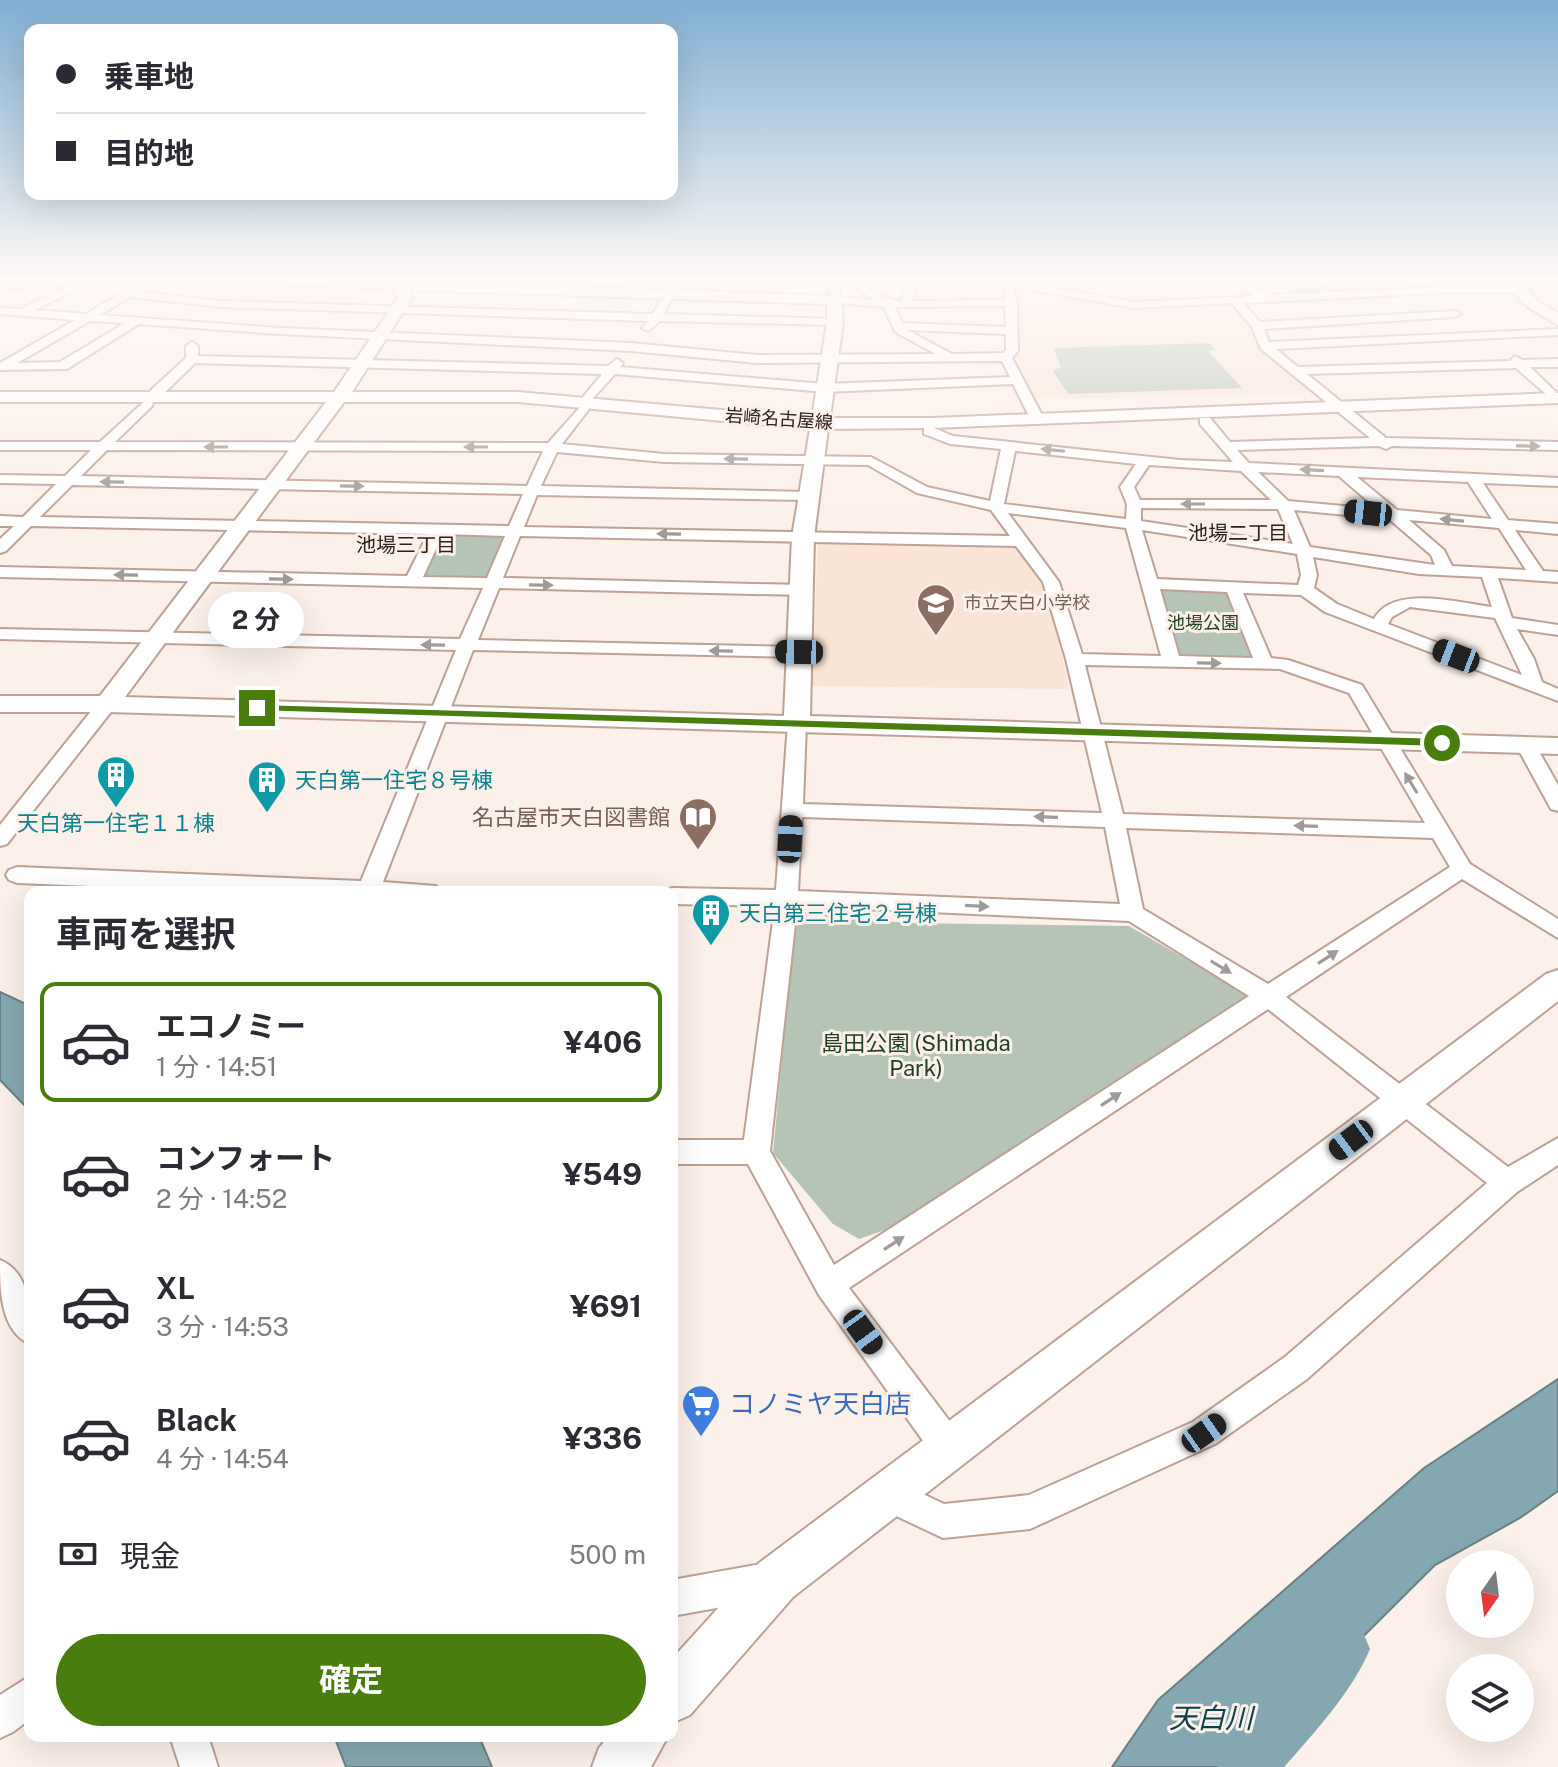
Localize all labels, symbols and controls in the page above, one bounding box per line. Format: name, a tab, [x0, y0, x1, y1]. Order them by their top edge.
text: 乗車地	[104, 58, 194, 94]
text: 目的地	[104, 135, 194, 171]
street label: 岩崎名古屋線	[724, 404, 834, 433]
one-way arrow	[1516, 439, 1541, 452]
one-way arrow	[203, 441, 228, 453]
one-way arrow	[463, 441, 488, 453]
one-way arrow	[1040, 444, 1065, 457]
one-way arrow	[723, 453, 748, 465]
one-way arrow	[1299, 464, 1324, 477]
one-way arrow	[99, 475, 124, 488]
one-way arrow	[340, 480, 365, 493]
one-way arrow	[1180, 498, 1205, 510]
car	[1343, 499, 1393, 527]
one-way arrow	[1439, 513, 1464, 526]
district label: 池場二丁目	[1188, 521, 1288, 545]
one-way arrow	[656, 528, 681, 540]
district label: 池場三丁目	[356, 533, 456, 557]
one-way arrow	[113, 569, 138, 581]
one-way arrow	[269, 573, 294, 585]
one-way arrow	[529, 578, 554, 591]
school or university icon: 市立天白小学校	[915, 582, 957, 637]
callout: 2 分	[209, 592, 305, 648]
place label: 市立天白小学校	[964, 592, 1090, 613]
text: 2 分	[232, 604, 280, 635]
park label: 池場公園	[1167, 612, 1239, 633]
car	[1429, 636, 1483, 676]
one-way arrow	[420, 638, 445, 651]
car	[775, 640, 823, 664]
one-way arrow	[708, 644, 733, 657]
one-way arrow	[1197, 656, 1222, 669]
route end	[239, 690, 275, 726]
route start	[1424, 725, 1460, 761]
building icon: 天白第一住宅１１棟	[95, 754, 137, 809]
building icon: 天白第一住宅８号棟	[246, 759, 288, 814]
place label: 天白第一住宅８号棟	[295, 767, 493, 793]
one-way arrow	[1404, 772, 1418, 794]
library icon: 名古屋市天白図書館	[677, 796, 719, 851]
place label: 名古屋市天白図書館	[472, 804, 670, 830]
place label: 天白第一住宅１１棟	[17, 810, 215, 836]
one-way arrow	[1033, 811, 1058, 824]
car	[777, 814, 803, 864]
one-way arrow	[1293, 820, 1318, 833]
building icon: 天白第三住宅２号棟	[690, 892, 732, 947]
place label: 天白第三住宅２号棟	[739, 900, 937, 926]
one-way arrow	[965, 900, 990, 913]
text: 車両を選択	[56, 913, 236, 955]
one-way arrow	[1318, 949, 1339, 964]
one-way arrow	[1210, 960, 1232, 974]
icon: car	[60, 1006, 132, 1078]
text: エコノミー	[156, 1008, 306, 1044]
text: ¥406	[563, 1024, 642, 1060]
park label: 島田公園 (Shimada Park)	[821, 1030, 1011, 1081]
text: 1 分 · 14:51	[156, 1051, 277, 1082]
one-way arrow	[1100, 1093, 1122, 1107]
car	[1325, 1116, 1377, 1164]
icon: car	[60, 1138, 132, 1210]
text: コンフォート	[156, 1140, 335, 1176]
text: ¥549	[563, 1156, 642, 1192]
text: 2 分 · 14:52	[156, 1183, 287, 1214]
one-way arrow	[883, 1236, 905, 1250]
icon: car	[60, 1270, 132, 1342]
text: XL	[156, 1270, 195, 1306]
text: ¥691	[570, 1288, 642, 1324]
car	[839, 1306, 887, 1358]
text: 3 分 · 14:53	[156, 1311, 289, 1342]
supermarket icon: コノミヤ天白店	[680, 1383, 722, 1438]
place label: コノミヤ天白店	[729, 1388, 911, 1419]
icon: car	[60, 1402, 132, 1474]
text: Black	[156, 1402, 237, 1438]
car	[1177, 1409, 1231, 1457]
text: ¥336	[563, 1420, 642, 1456]
text: 4 分 · 14:54	[156, 1443, 289, 1474]
icon: cash	[56, 1532, 100, 1576]
text: 現金	[120, 1538, 180, 1574]
text: 500 m	[569, 1539, 646, 1570]
north arrow	[1446, 1550, 1534, 1638]
map controls	[1446, 1550, 1534, 1742]
button: 確定	[56, 1634, 646, 1726]
button: layers	[1446, 1654, 1534, 1742]
water label: 天白川	[1169, 1701, 1256, 1734]

